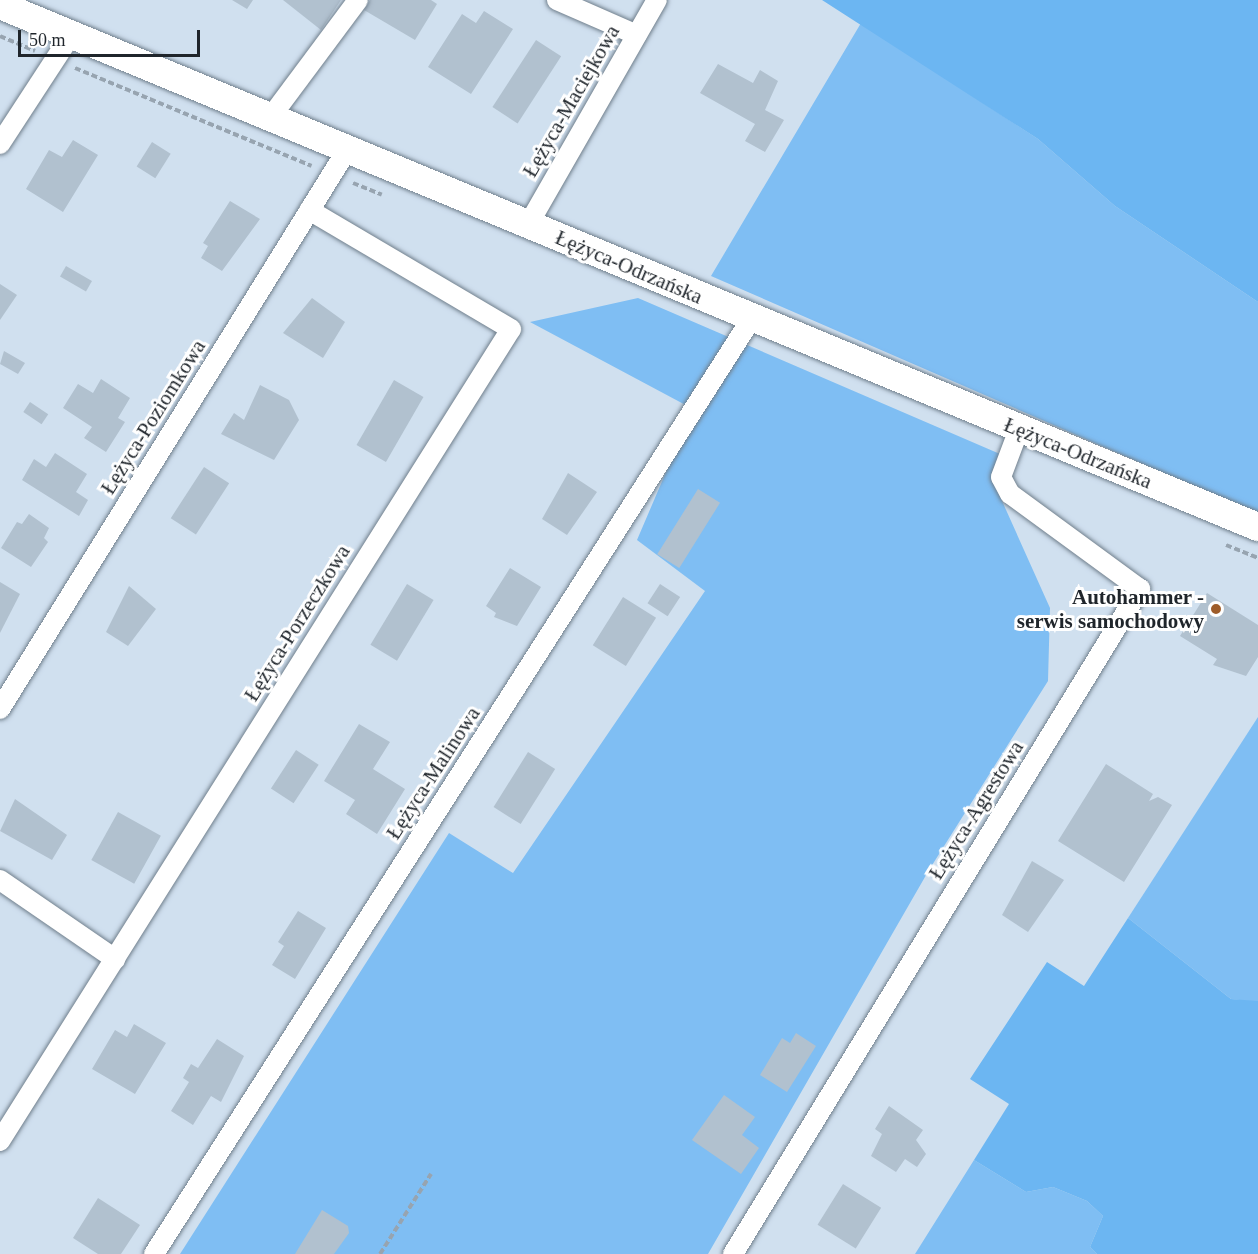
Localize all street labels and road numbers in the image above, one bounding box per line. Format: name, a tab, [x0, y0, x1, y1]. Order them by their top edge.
street label: Łężyca-Maciejkowa	[517, 20, 625, 182]
street label: Łężyca-Odrzańska	[552, 225, 706, 309]
street label: Łężyca-Poziomkowa	[95, 335, 211, 499]
street label: Łężyca-Odrzańska	[1000, 412, 1156, 494]
street label: Łężyca-Porzeczkowa	[239, 540, 355, 706]
street label: Łężyca-Malinowa	[381, 702, 485, 844]
street label: Łężyca-Agrestowa	[923, 736, 1029, 884]

